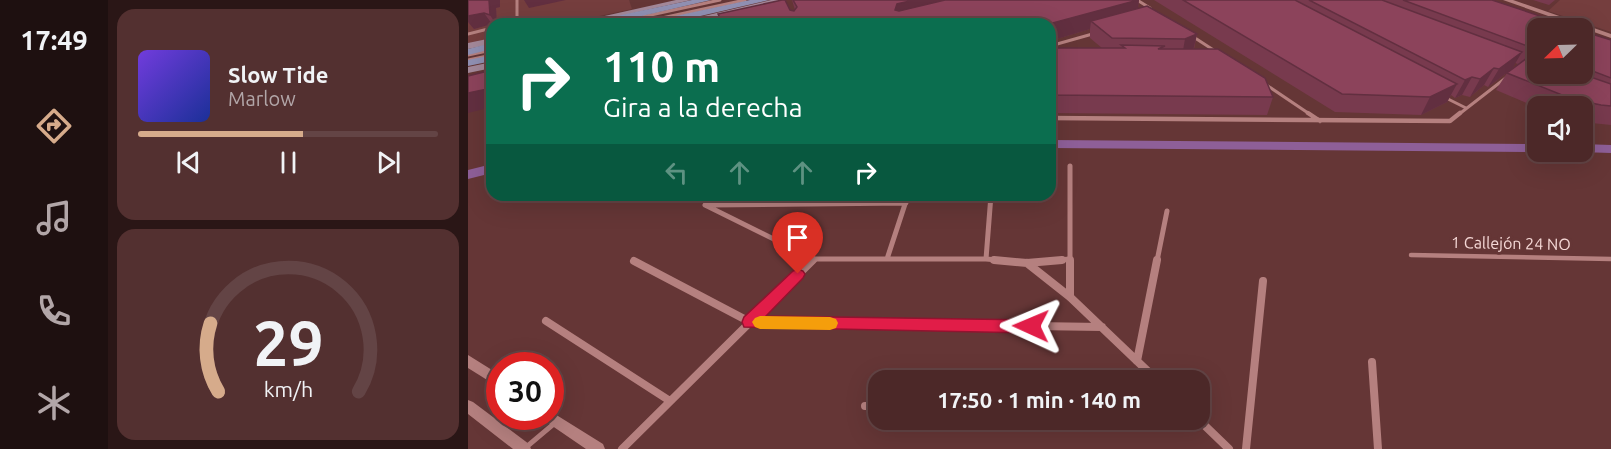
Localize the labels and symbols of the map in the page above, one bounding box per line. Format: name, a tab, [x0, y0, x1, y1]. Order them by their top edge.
north arrow	[1527, 18, 1593, 84]
pin	[772, 212, 823, 274]
street label: 1 Callejón 24 NO	[1451, 233, 1571, 253]
position arrow	[999, 294, 1063, 358]
speed limit sign: 30	[486, 352, 564, 430]

